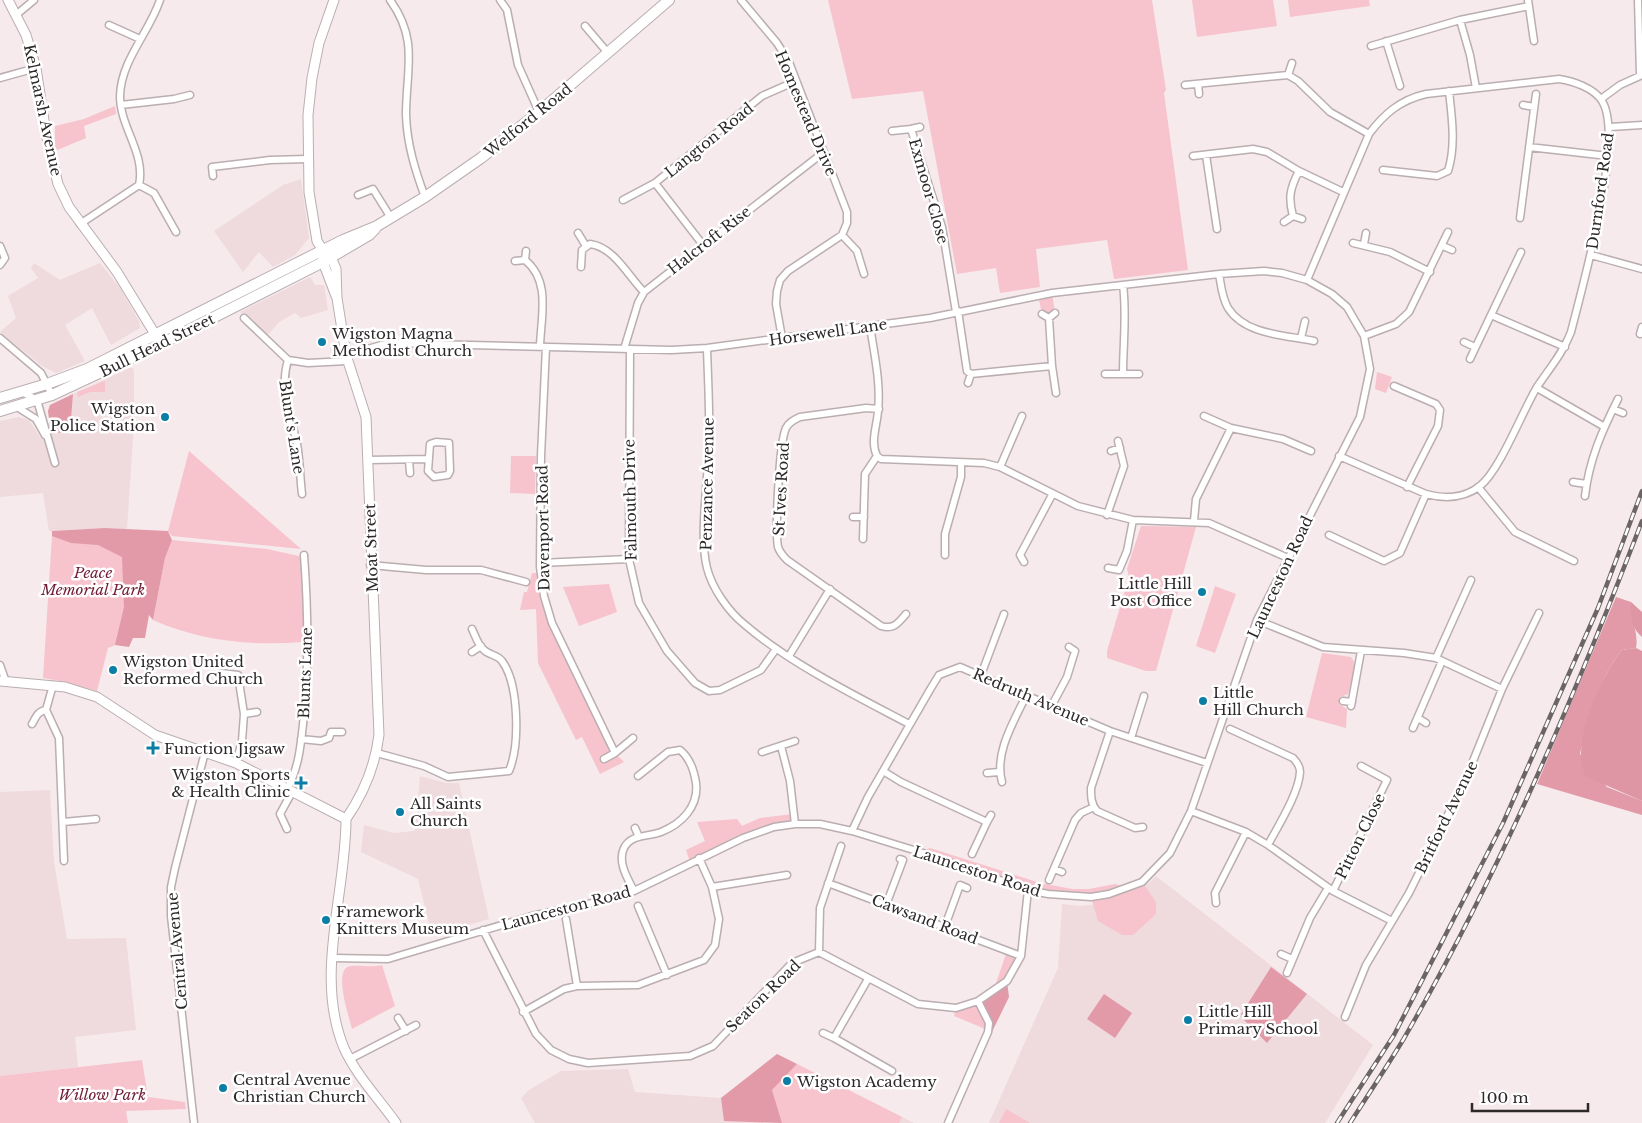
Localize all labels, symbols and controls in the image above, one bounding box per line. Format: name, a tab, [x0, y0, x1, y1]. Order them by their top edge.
street label: Kelmarsh Avenue	[20, 42, 66, 178]
street label: Homestead Drive	[771, 47, 841, 179]
street label: Welford Road	[480, 79, 576, 162]
street label: Langton Road	[661, 98, 757, 182]
street label: Durnford Road	[1582, 131, 1618, 251]
street label: Exmoor Close	[905, 136, 953, 246]
street label: Halcroft Rise	[664, 202, 754, 278]
street label: Bull Head Street	[96, 309, 218, 381]
street label: Horsewell Lane	[768, 314, 888, 350]
place label: Wigston Magna Methodist Church	[331, 324, 472, 360]
marker: Wigston Magna Methodist Church	[316, 336, 328, 348]
street label: Blunt's Lane	[275, 379, 309, 475]
place label: Wigston Police Station	[50, 399, 155, 435]
marker: Wigston Police Station	[159, 411, 171, 423]
street label: Penzance Avenue	[696, 417, 718, 551]
street label: Falmouth Drive	[619, 439, 641, 561]
street label: St Ives Road	[769, 442, 793, 536]
street label: Davenport Road	[532, 465, 554, 591]
street label: Moat Street	[360, 503, 382, 593]
street label: Launceston Road	[1243, 513, 1317, 641]
park label: Peace Memorial Park	[40, 563, 145, 599]
place label: Little Hill Post Office	[1110, 574, 1192, 610]
marker: Little Hill Post Office	[1196, 586, 1208, 598]
street label: Blunts Lane	[294, 627, 316, 719]
place label: Wigston United Reformed Church	[122, 652, 263, 688]
marker: Wigston United Reformed Church	[107, 664, 119, 676]
street label: Redruth Avenue	[970, 664, 1092, 730]
place label: Little Hill Church	[1213, 683, 1304, 719]
marker: Little Hill Church	[1197, 695, 1209, 707]
place label: Function Jigsaw	[164, 739, 285, 758]
marker: Function Jigsaw	[146, 741, 160, 755]
street label: Britford Avenue	[1410, 757, 1482, 877]
place label: Wigston Sports & Health Clinic	[171, 765, 290, 801]
marker: Wigston Sports & Health Clinic	[294, 776, 308, 790]
street label: Pitton Close	[1331, 790, 1389, 882]
place label: All Saints Church	[409, 794, 482, 830]
marker: All Saints Church	[394, 806, 406, 818]
street label: Launceston Road	[911, 841, 1043, 901]
street label: Launceston Road	[499, 882, 633, 934]
street label: Cawsand Road	[869, 890, 981, 948]
street label: Central Avenue	[162, 891, 192, 1011]
place label: Framework Knitters Museum	[336, 902, 469, 938]
marker: Framework Knitters Museum	[320, 914, 332, 926]
street label: Seaton Road	[722, 956, 804, 1036]
place label: Little Hill Primary School	[1198, 1002, 1318, 1038]
marker: Little Hill Primary School	[1182, 1014, 1194, 1026]
place label: Central Avenue Christian Church	[233, 1070, 366, 1106]
place label: Wigston Academy	[796, 1072, 937, 1091]
marker: Wigston Academy	[781, 1075, 793, 1087]
scale bar	[1472, 1080, 1588, 1112]
marker: Central Avenue Christian Church	[217, 1082, 229, 1094]
park label: Willow Park	[58, 1085, 146, 1104]
text: 100 m	[1480, 1088, 1529, 1107]

